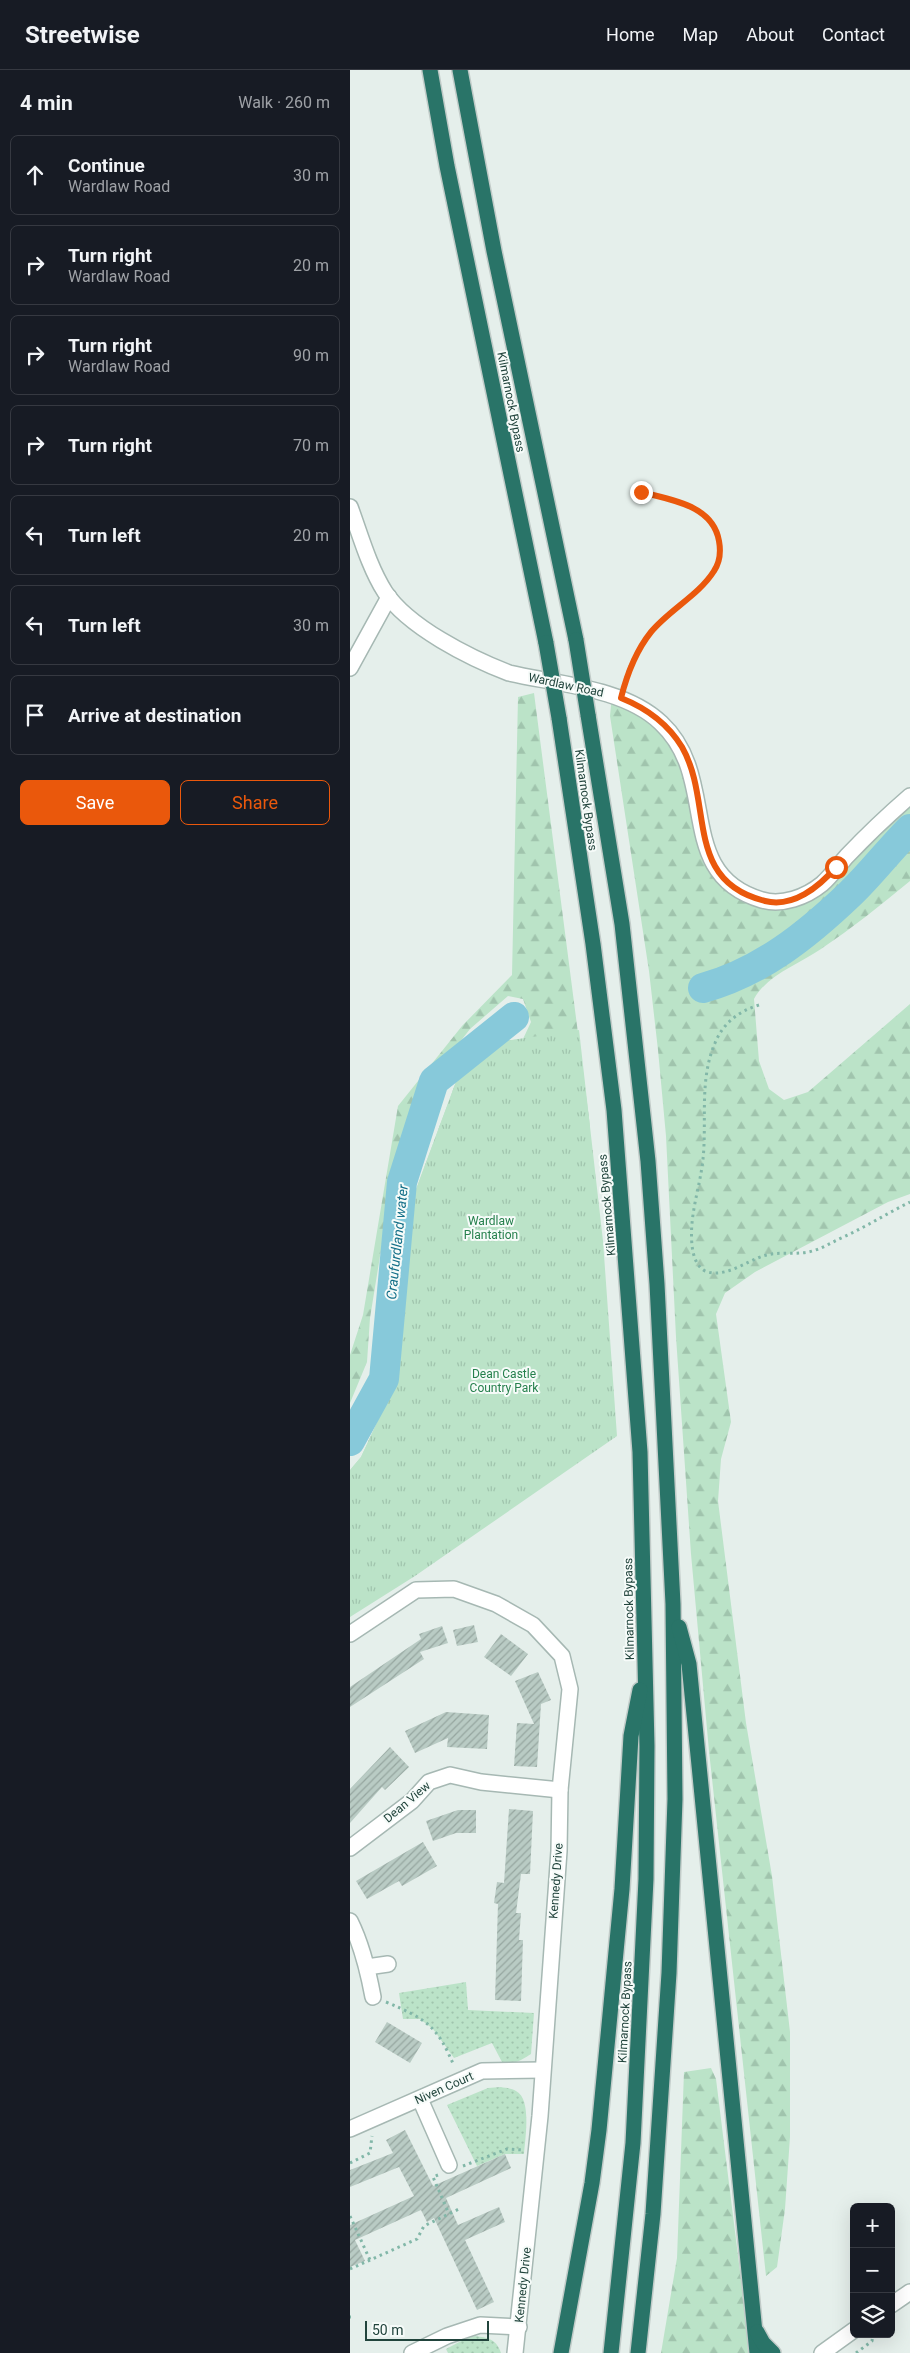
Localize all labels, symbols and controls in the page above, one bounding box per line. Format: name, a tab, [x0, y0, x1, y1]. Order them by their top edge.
text: Streetwise	[25, 21, 140, 49]
text: Home	[606, 24, 655, 45]
text: Map	[683, 24, 718, 45]
text: About	[746, 24, 794, 45]
text: Contact	[822, 24, 885, 45]
text: 4 min	[20, 91, 73, 115]
text: Walk · 260 m	[238, 93, 330, 112]
text: Continue	[68, 154, 145, 177]
icon: ahead	[21, 161, 49, 189]
text: 30 m	[293, 166, 329, 185]
text: Wardlaw Road	[68, 177, 170, 196]
text: Turn right	[68, 244, 152, 267]
icon: right	[21, 251, 49, 279]
text: 20 m	[293, 256, 329, 275]
text: Wardlaw Road	[68, 267, 170, 286]
text: Turn right	[68, 334, 152, 357]
icon: right	[21, 341, 49, 369]
text: 90 m	[293, 346, 329, 365]
street label: Kilmarnock Bypass	[494, 351, 528, 453]
text: Wardlaw Road	[68, 357, 170, 376]
icon: right	[21, 431, 49, 459]
text: Turn right	[68, 434, 152, 457]
text: 70 m	[293, 436, 329, 455]
route end	[630, 481, 653, 504]
icon: left	[21, 521, 49, 549]
text: Turn left	[68, 524, 141, 547]
text: 20 m	[293, 526, 329, 545]
icon: left	[21, 611, 49, 639]
text: Turn left	[68, 614, 141, 637]
text: 30 m	[293, 616, 329, 635]
street label: Wardlaw Road	[527, 670, 605, 700]
icon: arrive	[21, 701, 49, 729]
text: Arrive at destination	[68, 704, 241, 727]
street label: Kilmarnock Bypass	[572, 748, 600, 852]
button: Save	[20, 780, 170, 825]
button: Share	[180, 780, 330, 825]
route start	[825, 856, 848, 879]
street label: Kilmarnock Bypass	[596, 1154, 618, 1256]
water label: Craufurdland water	[383, 1183, 411, 1300]
park label: Wardlaw Plantation	[464, 1214, 518, 1242]
park label: Dean Castle Country Park	[470, 1367, 539, 1395]
street label: Kilmarnock Bypass	[621, 1558, 637, 1660]
street label: Dean View	[381, 1779, 433, 1825]
street label: Kennedy Drive	[546, 1843, 566, 1919]
street label: Kilmarnock Bypass	[615, 1961, 635, 2063]
street label: Niven Court	[412, 2069, 476, 2107]
map controls	[850, 2203, 895, 2338]
button: +	[850, 2203, 895, 2248]
street label: Kennedy Drive	[512, 2247, 534, 2323]
button: −	[850, 2248, 895, 2293]
button: layers	[850, 2293, 895, 2338]
scale bar	[365, 2318, 489, 2341]
text: 50 m	[372, 2322, 404, 2338]

